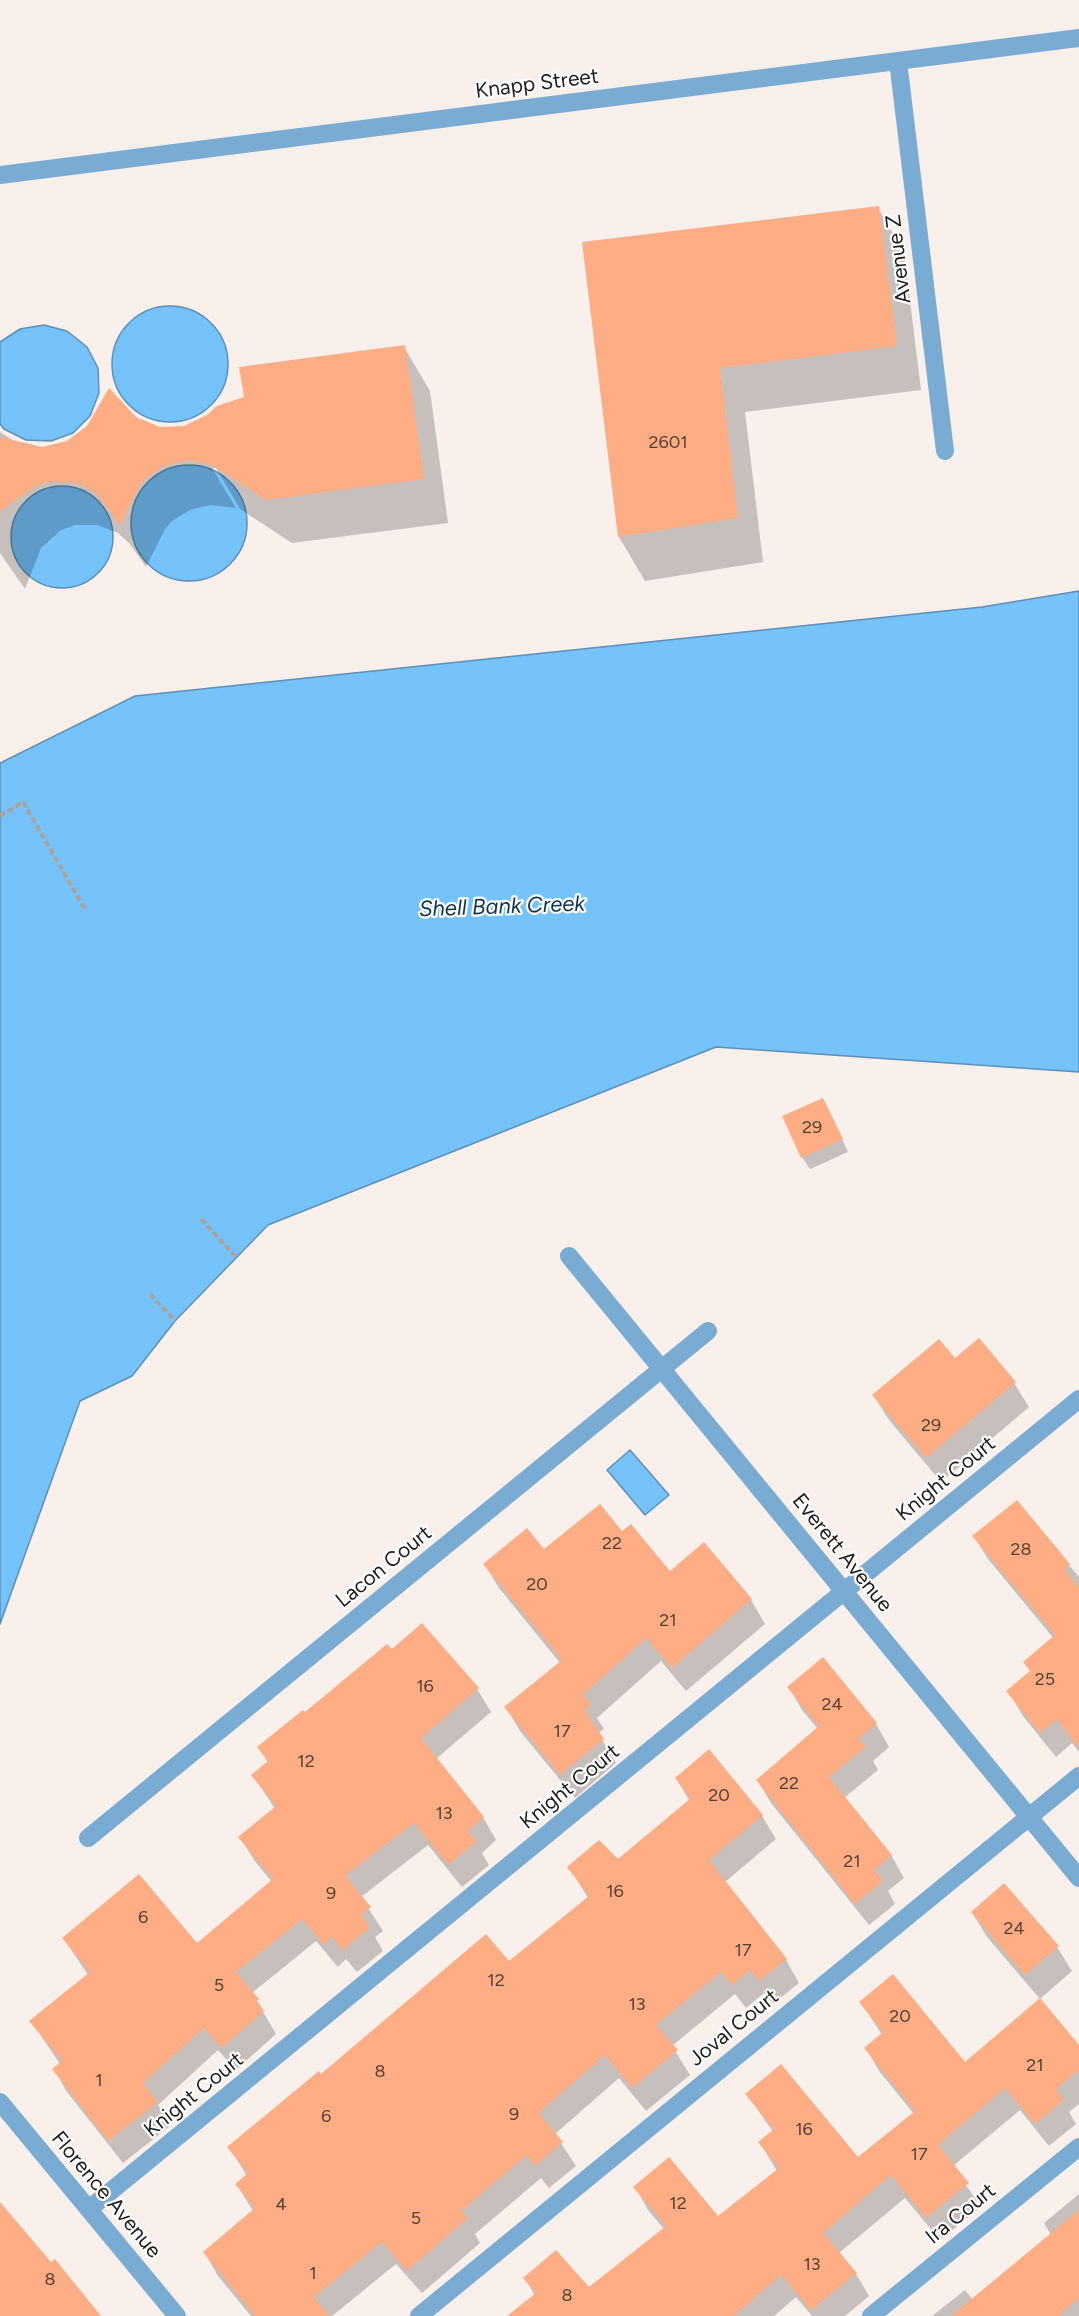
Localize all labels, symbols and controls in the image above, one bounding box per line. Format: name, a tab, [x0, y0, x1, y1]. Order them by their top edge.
street label: Knapp Street	[474, 64, 600, 104]
street label: Avenue Z	[881, 213, 917, 305]
house number: 2601	[648, 432, 688, 454]
water label: Shell Bank Creek	[419, 891, 585, 923]
house number: 29	[802, 1117, 822, 1139]
house number: 29	[921, 1415, 941, 1437]
street label: Knight Court	[891, 1431, 1001, 1527]
street label: Everett Avenue	[787, 1489, 897, 1617]
street label: Lacon Court	[331, 1521, 437, 1613]
house number: 22	[602, 1533, 622, 1555]
house number: 28	[1010, 1539, 1032, 1561]
house number: 20	[526, 1574, 548, 1596]
house number: 21	[659, 1610, 677, 1632]
house number: 25	[1035, 1669, 1055, 1691]
house number: 16	[416, 1676, 434, 1698]
house number: 24	[821, 1694, 843, 1716]
house number: 17	[553, 1721, 571, 1743]
street label: Knight Court	[515, 1739, 625, 1835]
house number: 12	[297, 1751, 315, 1773]
house number: 22	[779, 1773, 799, 1795]
house number: 20	[708, 1785, 730, 1807]
house number: 13	[435, 1803, 453, 1825]
house number: 21	[843, 1851, 861, 1873]
house number: 16	[606, 1881, 624, 1903]
house number: 9	[326, 1883, 336, 1905]
house number: 6	[138, 1907, 148, 1929]
house number: 24	[1003, 1918, 1025, 1940]
house number: 17	[734, 1940, 752, 1962]
house number: 12	[487, 1970, 505, 1992]
house number: 5	[214, 1975, 224, 1997]
street label: Joval Court	[684, 1984, 784, 2072]
house number: 13	[628, 1994, 646, 2016]
house number: 20	[889, 2006, 911, 2028]
street label: Knight Court	[139, 2047, 249, 2143]
house number: 21	[1026, 2055, 1044, 2077]
house number: 8	[374, 2061, 386, 2083]
house number: 1	[95, 2070, 103, 2092]
house number: 9	[509, 2104, 519, 2126]
house number: 6	[321, 2106, 331, 2128]
house number: 16	[795, 2119, 813, 2141]
street label: Florence Avenue	[46, 2127, 166, 2263]
house number: 17	[910, 2144, 928, 2166]
street label: Ira Court	[921, 2178, 1001, 2250]
house number: 12	[669, 2193, 687, 2215]
house number: 4	[275, 2194, 287, 2216]
house number: 5	[411, 2208, 421, 2230]
house number: 13	[803, 2254, 821, 2276]
house number: 1	[309, 2263, 317, 2285]
house number: 8	[44, 2269, 56, 2291]
house number: 8	[561, 2285, 573, 2307]

